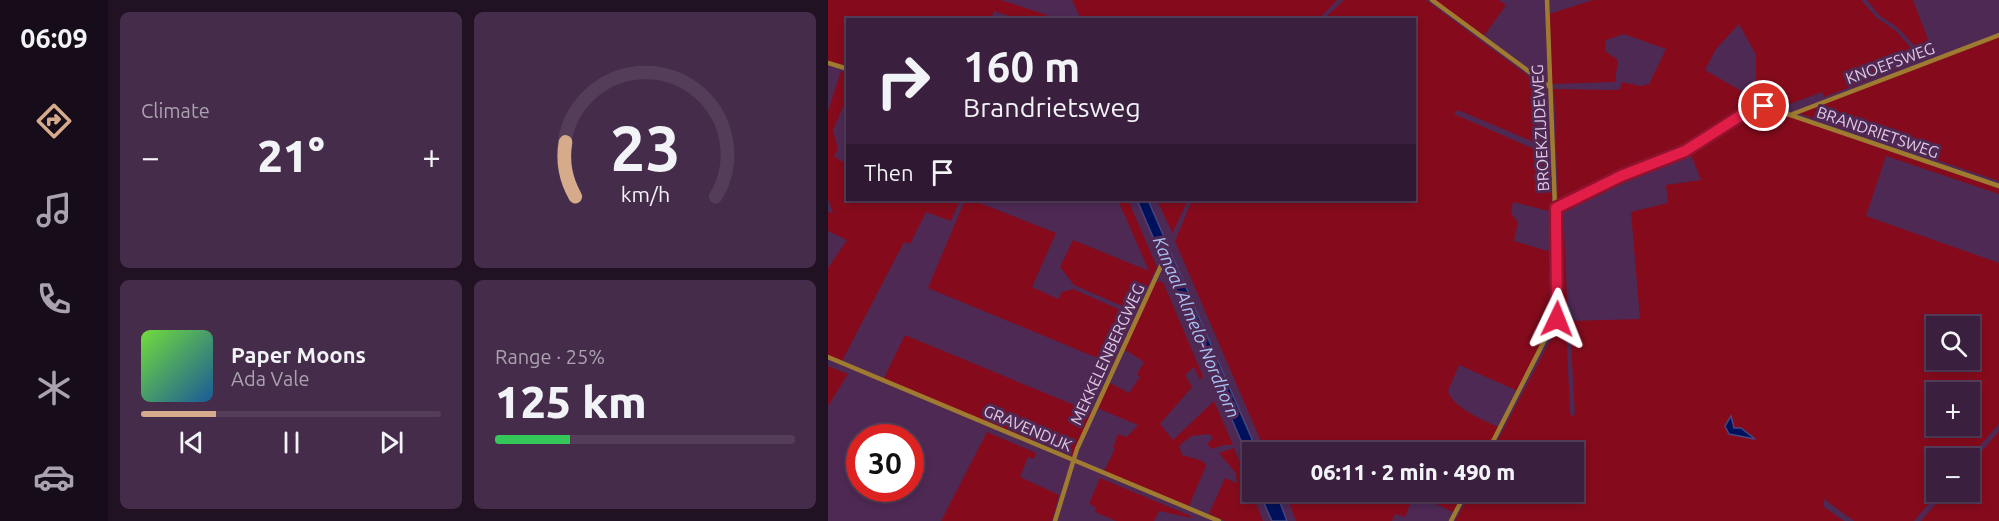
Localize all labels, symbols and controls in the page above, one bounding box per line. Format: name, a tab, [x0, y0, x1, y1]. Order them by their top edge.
text: 06:09	[20, 23, 88, 53]
street label: KNOEFSWEG	[1843, 39, 1937, 87]
icon: right	[864, 42, 942, 120]
text: 160 m	[963, 43, 1080, 90]
street label: BROEKZIJDEWEG	[1528, 64, 1552, 192]
pin	[1738, 80, 1789, 131]
icon: arrive	[1747, 89, 1780, 122]
text: Brandrietsweg	[963, 92, 1141, 122]
text: Climate	[141, 99, 210, 122]
icon: directions	[33, 100, 75, 142]
street label: BRANDRIETSWEG	[1814, 103, 1942, 161]
text: 23	[610, 113, 680, 183]
text: 21°	[257, 130, 325, 181]
text: −	[141, 138, 160, 175]
text: +	[422, 138, 441, 175]
icon: arrive	[926, 156, 959, 189]
text: Then	[864, 160, 914, 185]
text: km/h	[620, 182, 670, 206]
icon: music	[33, 189, 75, 231]
water label: Kanaal Almelo-Nordhorn	[1150, 233, 1244, 421]
icon: phone	[33, 278, 75, 320]
street label: MEKKELENBERGWEG	[1066, 281, 1148, 427]
position arrow	[1525, 287, 1589, 351]
map controls	[1926, 316, 1980, 502]
button: search	[1926, 316, 1980, 370]
text: Paper Moons	[231, 342, 366, 367]
text: Range · 25%	[495, 345, 605, 368]
icon: climate	[33, 367, 75, 409]
text: Ada Vale	[231, 367, 309, 390]
text: 125 km	[495, 376, 647, 427]
button: +	[1926, 382, 1980, 436]
street label: GRAVENDIJK	[981, 401, 1075, 455]
speed limit sign: 30	[846, 424, 924, 502]
icon: previous	[175, 426, 208, 459]
icon: pause	[275, 426, 308, 459]
icon: next	[375, 426, 408, 459]
button: −	[1926, 448, 1980, 502]
icon: car	[33, 456, 75, 498]
text: 06:11 · 2 min · 490 m	[1311, 459, 1515, 484]

